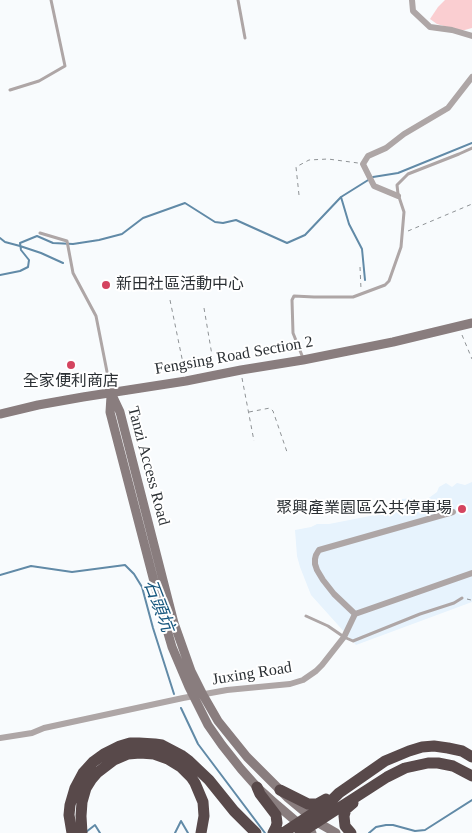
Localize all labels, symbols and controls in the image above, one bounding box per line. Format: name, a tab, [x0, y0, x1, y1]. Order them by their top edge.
place label: 新田社區活動中心	[116, 275, 244, 295]
marker: 新田社區活動中心	[100, 279, 112, 291]
street label: Fengsing Road Section 2	[153, 333, 315, 379]
marker: 全家便利商店	[65, 359, 77, 371]
place label: 全家便利商店	[23, 372, 119, 392]
street label: Tanzi Access Road	[123, 404, 173, 528]
place label: 聚興產業園區公共停車場	[276, 499, 452, 519]
marker: 聚興產業園區公共停車場	[456, 503, 468, 515]
water label: 石頭坑	[138, 577, 178, 635]
street label: Juxing Road	[211, 658, 293, 690]

